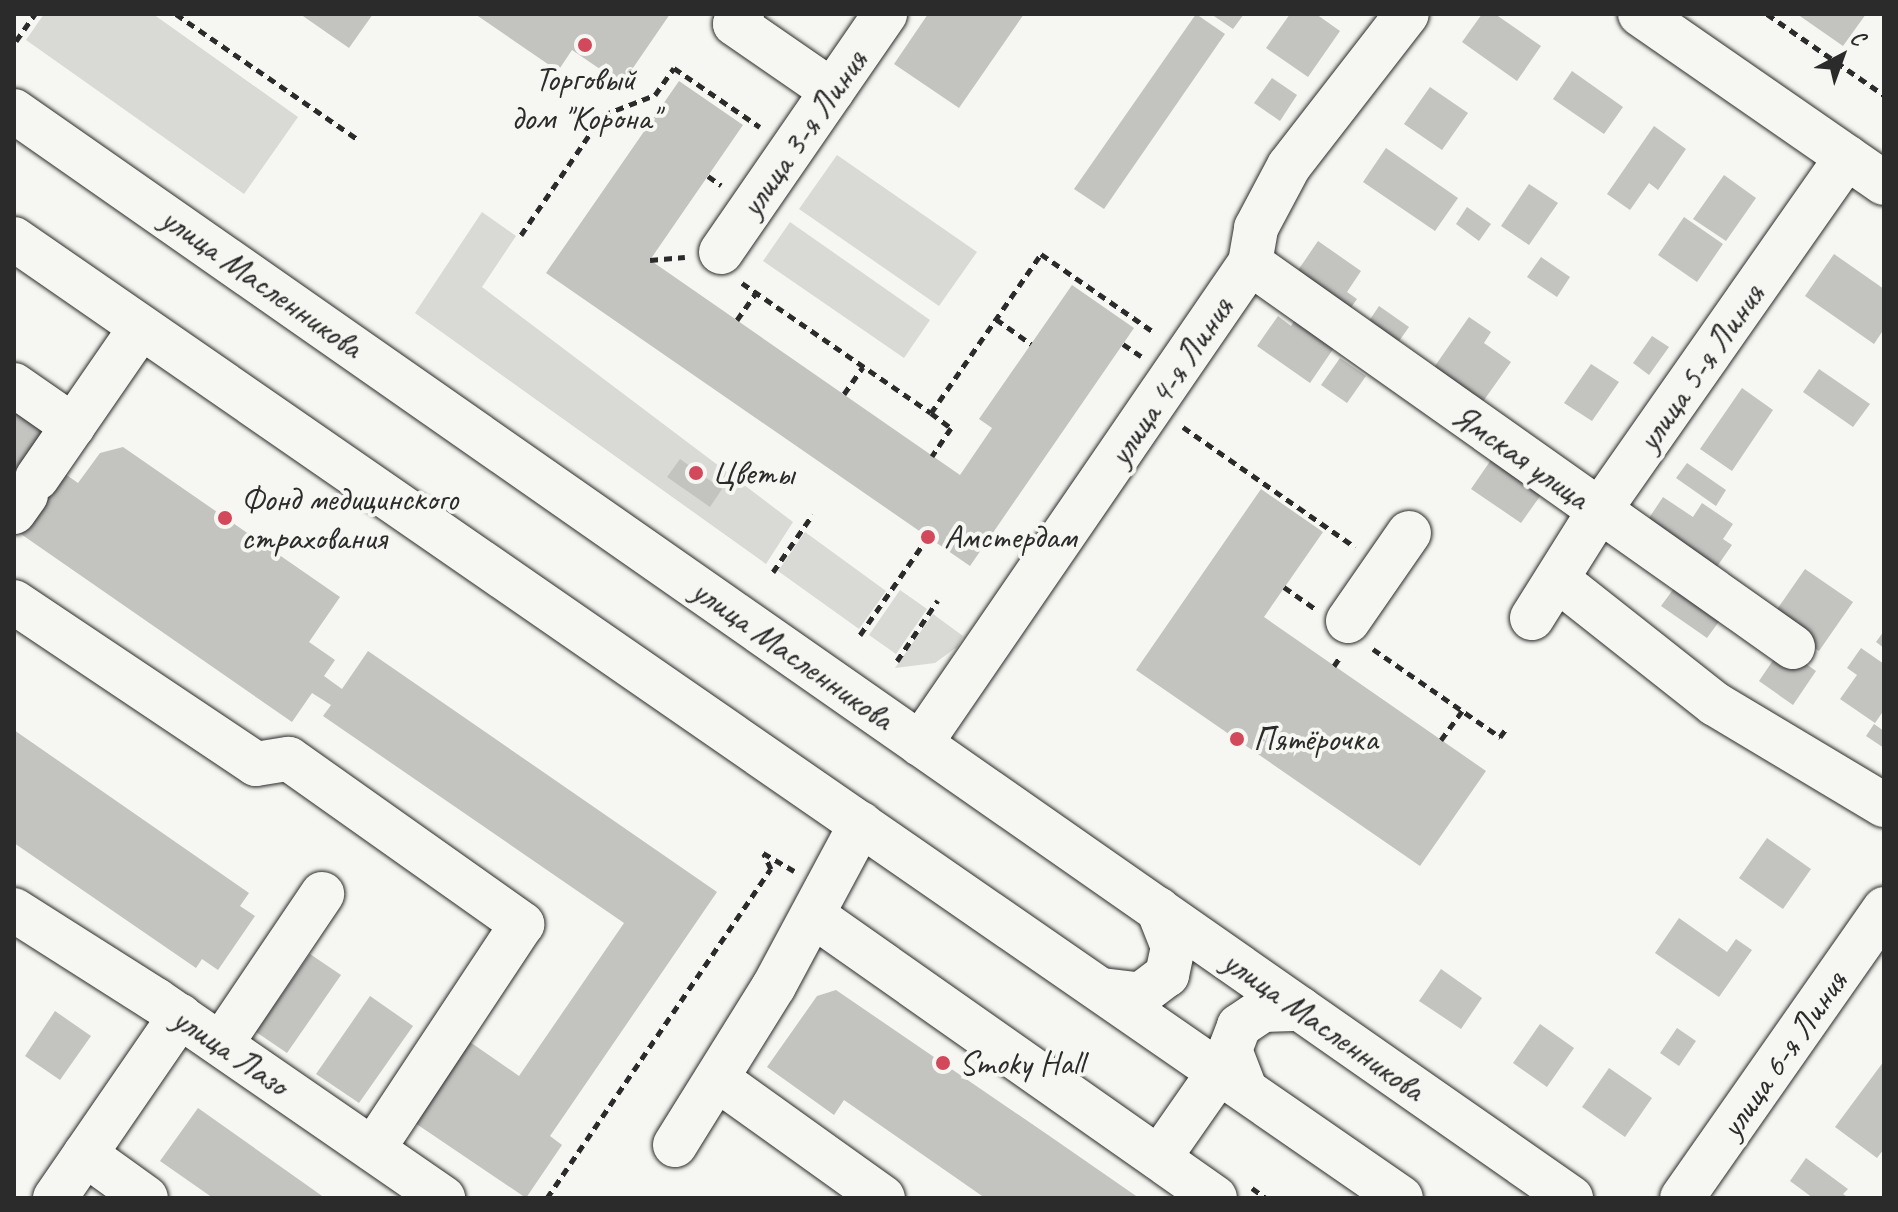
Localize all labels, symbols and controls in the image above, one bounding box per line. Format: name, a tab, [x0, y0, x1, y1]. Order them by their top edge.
north arrow	[1802, 16, 1882, 96]
text: С	[1844, 24, 1871, 52]
marker: Торговый дом "Корона"	[576, 36, 594, 54]
street label: улица 3-я Линия	[731, 42, 875, 224]
place label: Торговый дом "Корона"	[511, 58, 659, 138]
street label: улица Масленникова	[154, 198, 370, 366]
street label: улица 5-я Линия	[1628, 276, 1772, 458]
street label: улица 4-я Линия	[1099, 289, 1241, 473]
street label: Ямская улица	[1444, 393, 1598, 519]
place label: Цветы	[712, 453, 794, 493]
marker: Цветы	[687, 464, 705, 482]
place label: Фонд медицинского страхования	[241, 478, 461, 558]
marker: Фонд медицинского страхования	[216, 509, 234, 527]
place label: Амстердам	[944, 517, 1076, 557]
marker: Амстердам	[919, 528, 937, 546]
street label: улица Масленникова	[685, 570, 901, 738]
place label: Пятёрочка	[1253, 719, 1378, 759]
marker: Пятёрочка	[1228, 730, 1246, 748]
street label: улица Масленникова	[1216, 941, 1432, 1109]
street label: улица 6-я Линия	[1711, 963, 1855, 1145]
street label: улица Лазо	[166, 998, 296, 1104]
place label: Smoky Hall	[959, 1043, 1085, 1083]
marker: Smoky Hall	[934, 1054, 952, 1072]

